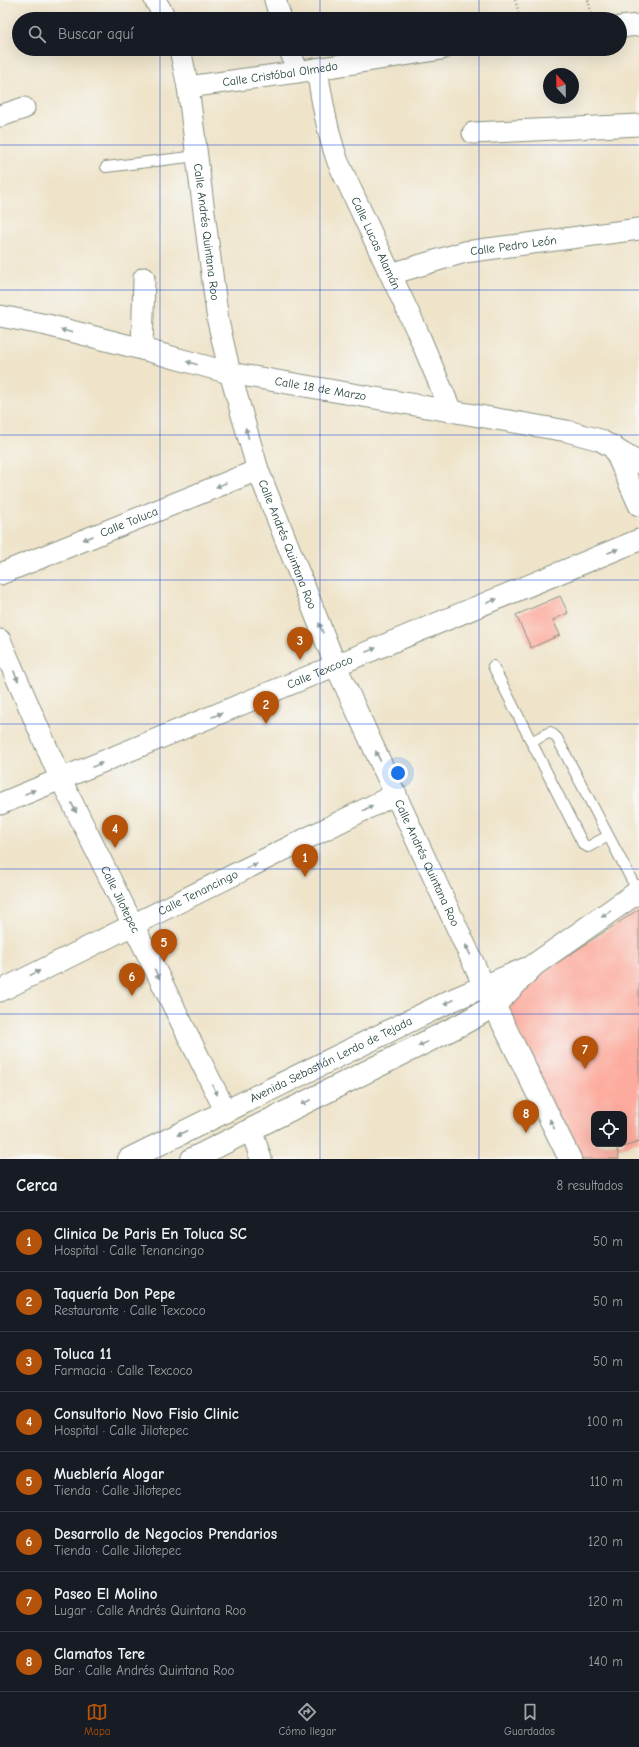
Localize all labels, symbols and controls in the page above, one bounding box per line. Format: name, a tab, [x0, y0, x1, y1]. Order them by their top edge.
search box	[12, 12, 627, 56]
icon: search	[26, 23, 48, 45]
text: Buscar aquí	[58, 25, 134, 43]
street label: Calle Cristóbal Olmedo	[221, 59, 339, 89]
north arrow	[543, 68, 579, 104]
street label: Calle Andrés Quintana Roo	[191, 163, 222, 301]
street label: Calle Lucas Alamán	[348, 195, 404, 292]
street label: Calle Pedro León	[469, 233, 558, 258]
one-way arrow	[60, 327, 73, 333]
one-way arrow	[186, 360, 198, 366]
street label: Calle 18 de Marzo	[274, 374, 367, 403]
one-way arrow	[244, 427, 250, 439]
street label: Calle Andrés Quintana Roo	[255, 477, 319, 611]
one-way arrow	[215, 482, 227, 488]
street label: Calle Toluca	[98, 504, 160, 540]
one-way arrow	[81, 536, 93, 542]
one-way arrow	[607, 548, 619, 554]
one-way arrow	[486, 597, 498, 603]
one-way arrow	[317, 622, 323, 634]
pin: 3	[287, 627, 313, 660]
one-way arrow	[366, 646, 378, 652]
street label: Calle Texcoco	[285, 652, 355, 692]
one-way arrow	[13, 671, 19, 683]
pin: 2	[253, 691, 279, 724]
one-way arrow	[212, 712, 224, 718]
one-way arrow	[375, 750, 381, 762]
one-way arrow	[91, 762, 102, 768]
your location	[388, 763, 408, 783]
one-way arrow	[25, 789, 37, 795]
street label: Calle Andrés Quintana Roo	[392, 797, 462, 929]
one-way arrow	[71, 802, 77, 813]
one-way arrow	[363, 805, 374, 811]
pin: 4	[102, 815, 128, 848]
pin: 1	[292, 844, 318, 877]
street label: Calle Jilotepec	[98, 863, 143, 935]
one-way arrow	[246, 863, 258, 869]
street label: Calle Tenancingo	[156, 867, 240, 918]
one-way arrow	[601, 910, 611, 918]
pin: 5	[151, 929, 177, 962]
one-way arrow	[465, 945, 471, 956]
pin: 6	[119, 963, 145, 996]
one-way arrow	[154, 969, 160, 980]
one-way arrow	[29, 970, 41, 977]
one-way arrow	[443, 999, 455, 1005]
street label: Avenida Sebastián Lerdo de Tejada	[247, 1014, 414, 1106]
pin: 7	[572, 1036, 598, 1069]
one-way arrow	[417, 1041, 428, 1047]
one-way arrow	[212, 1085, 218, 1096]
one-way arrow	[300, 1098, 312, 1105]
pin: 8	[513, 1100, 539, 1133]
map controls	[591, 1111, 627, 1147]
button: locate	[591, 1111, 627, 1147]
one-way arrow	[549, 1118, 555, 1130]
one-way arrow	[176, 1130, 187, 1136]
text: Cerca	[16, 1176, 58, 1195]
text: 8 resultados	[557, 1178, 623, 1193]
text: Clinica De Paris En Toluca SC	[54, 1225, 247, 1243]
text: 1	[26, 1234, 32, 1249]
text: 50 m	[593, 1234, 623, 1249]
text: Hospital · Calle Tenancingo	[54, 1243, 204, 1258]
text: Taquería Don Pepe	[54, 1285, 175, 1303]
text: 2	[26, 1294, 32, 1309]
text: 50 m	[593, 1294, 623, 1309]
text: Restaurante · Calle Texcoco	[54, 1303, 206, 1318]
text: Toluca 11	[54, 1345, 112, 1363]
text: 3	[26, 1354, 32, 1369]
text: 50 m	[593, 1354, 623, 1369]
text: Farmacia · Calle Texcoco	[54, 1363, 193, 1378]
text: Consultorio Novo Fisio Clinic	[54, 1405, 239, 1423]
text: 4	[26, 1414, 32, 1429]
text: 100 m	[587, 1414, 623, 1429]
text: Hospital · Calle Jilotepec	[54, 1423, 189, 1438]
text: Mueblería Alogar	[54, 1465, 164, 1483]
text: 5	[26, 1474, 32, 1489]
text: 110 m	[590, 1474, 623, 1489]
text: Tienda · Calle Jilotepec	[54, 1483, 181, 1498]
text: Desarrollo de Negocios Prendarios	[54, 1525, 277, 1543]
text: 6	[26, 1534, 32, 1549]
text: 120 m	[588, 1534, 623, 1549]
text: Tienda · Calle Jilotepec	[54, 1543, 181, 1558]
text: Paseo El Molino	[54, 1585, 157, 1603]
text: 7	[26, 1594, 32, 1609]
text: 120 m	[588, 1594, 623, 1609]
text: Lugar · Calle Andrés Quintana Roo	[54, 1603, 246, 1618]
text: Clamatos Tere	[54, 1645, 145, 1663]
text: 8	[26, 1654, 32, 1669]
text: 140 m	[589, 1654, 623, 1669]
text: Bar · Calle Andrés Quintana Roo	[54, 1663, 234, 1678]
tab: Mapa	[84, 1701, 110, 1738]
tab: Cómo llegar	[279, 1701, 336, 1738]
tab: Guardados	[504, 1701, 555, 1738]

